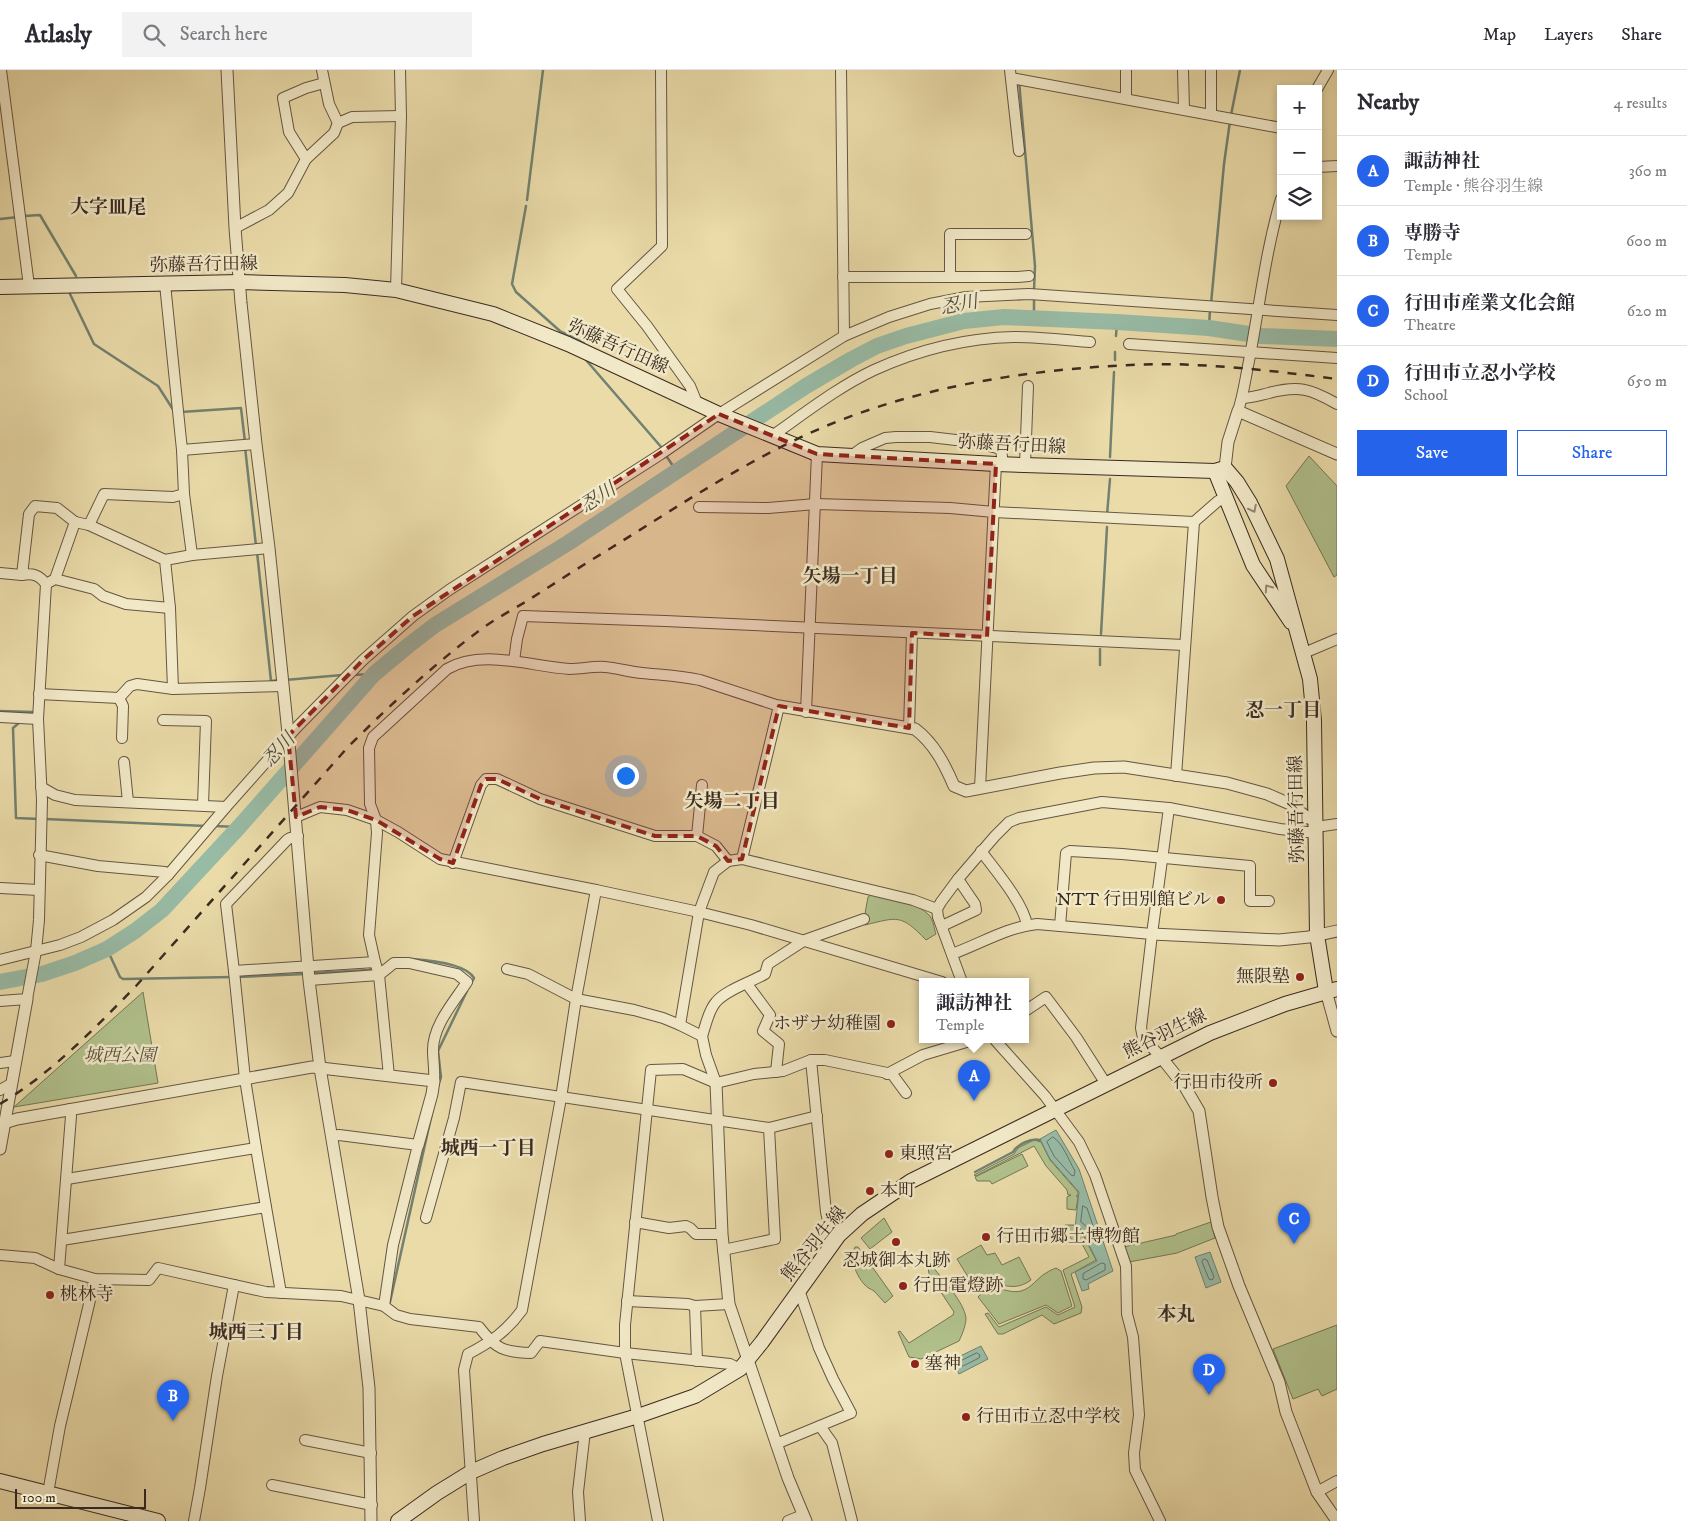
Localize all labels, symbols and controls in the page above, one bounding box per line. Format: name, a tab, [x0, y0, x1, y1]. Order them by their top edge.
search box	[122, 12, 472, 57]
text: Atlasly	[25, 20, 92, 50]
icon: search	[140, 21, 168, 49]
text: Search here	[180, 23, 268, 46]
text: Map	[1483, 24, 1516, 46]
text: Layers	[1544, 24, 1593, 46]
text: Share	[1621, 24, 1662, 46]
map controls	[1277, 85, 1322, 220]
button: +	[1277, 85, 1322, 130]
text: Nearby	[1357, 90, 1419, 116]
text: 4 results	[1614, 93, 1667, 113]
button: −	[1277, 130, 1322, 175]
text: 諏訪神社	[1404, 150, 1480, 173]
text: A	[1368, 161, 1378, 181]
text: 360 m	[1629, 161, 1667, 181]
button: layers	[1277, 175, 1322, 220]
text: Temple · 熊谷羽生線	[1404, 176, 1543, 196]
district label: 大字皿尾	[70, 196, 146, 219]
text: 専勝寺	[1404, 222, 1461, 245]
text: B	[1368, 231, 1378, 251]
text: 600 m	[1626, 231, 1667, 251]
text: Temple	[1404, 245, 1452, 265]
street label: 弥藤吾行田線	[150, 253, 258, 277]
water label: 忍川	[938, 290, 982, 320]
text: 行田市産業文化会館	[1404, 292, 1575, 315]
text: C	[1368, 301, 1378, 321]
text: 620 m	[1627, 301, 1667, 321]
street label: 弥藤吾行田線	[564, 315, 672, 379]
text: Theatre	[1404, 315, 1456, 335]
text: 行田市立忍小学校	[1404, 362, 1556, 385]
text: D	[1367, 371, 1379, 391]
text: 650 m	[1627, 371, 1667, 391]
text: School	[1404, 385, 1448, 405]
button: Save	[1357, 430, 1507, 476]
button: Share	[1517, 430, 1667, 476]
street label: 弥藤吾行田線	[957, 431, 1067, 459]
water label: 忍川	[576, 477, 622, 518]
one-way arrow	[1247, 503, 1257, 512]
district label: 矢場一丁目	[802, 565, 898, 588]
one-way arrow	[1265, 585, 1274, 594]
district label: 忍一丁目	[1245, 699, 1321, 722]
water label: 忍川	[258, 727, 302, 772]
street label: 弥藤吾行田線	[1285, 755, 1309, 863]
your location	[613, 763, 639, 789]
district label: 矢場二丁目	[684, 790, 780, 813]
place label: NTT 行田別館ビル	[1057, 889, 1211, 911]
marker: NTT 行田別館ビル	[1215, 894, 1227, 906]
place label: 無限塾	[1236, 966, 1290, 988]
marker: 無限塾	[1294, 971, 1306, 983]
popup	[919, 978, 1029, 1043]
text: 諏訪神社	[936, 992, 1012, 1015]
street label: 熊谷羽生線	[1120, 1004, 1210, 1064]
place label: ホザナ幼稚園	[773, 1013, 881, 1035]
text: Temple	[936, 1015, 984, 1035]
marker: ホザナ幼稚園	[885, 1018, 897, 1030]
park label: 城西公園	[84, 1045, 159, 1067]
pin: A	[958, 1060, 990, 1101]
place label: 行田市役所	[1173, 1072, 1263, 1094]
marker: 行田市役所	[1267, 1077, 1279, 1089]
district label: 城西一丁目	[440, 1137, 536, 1160]
place label: 東照宮	[899, 1143, 953, 1165]
marker: 東照宮	[883, 1148, 895, 1160]
place label: 本町	[880, 1180, 916, 1202]
marker: 本町	[864, 1185, 876, 1197]
street label: 熊谷羽生線	[777, 1202, 851, 1286]
pin: C	[1278, 1203, 1310, 1244]
place label: 行田市郷土博物館	[996, 1226, 1140, 1248]
marker: 行田市郷土博物館	[980, 1231, 992, 1243]
marker: 忍城御本丸跡	[890, 1236, 902, 1248]
place label: 忍城御本丸跡	[842, 1250, 950, 1272]
place label: 行田電燈跡	[913, 1275, 1003, 1297]
marker: 行田電燈跡	[897, 1280, 909, 1292]
place label: 桃林寺	[60, 1284, 114, 1306]
marker: 桃林寺	[44, 1289, 56, 1301]
district label: 本丸	[1157, 1303, 1195, 1326]
district label: 城西三丁目	[208, 1321, 304, 1344]
place label: 塞神	[925, 1353, 961, 1375]
pin: D	[1193, 1354, 1225, 1395]
marker: 塞神	[909, 1358, 921, 1370]
pin: B	[157, 1380, 189, 1421]
place label: 行田市立忍中学校	[976, 1406, 1120, 1428]
marker: 行田市立忍中学校	[960, 1411, 972, 1423]
scale bar	[15, 1486, 146, 1509]
text: 100 m	[22, 1489, 56, 1507]

